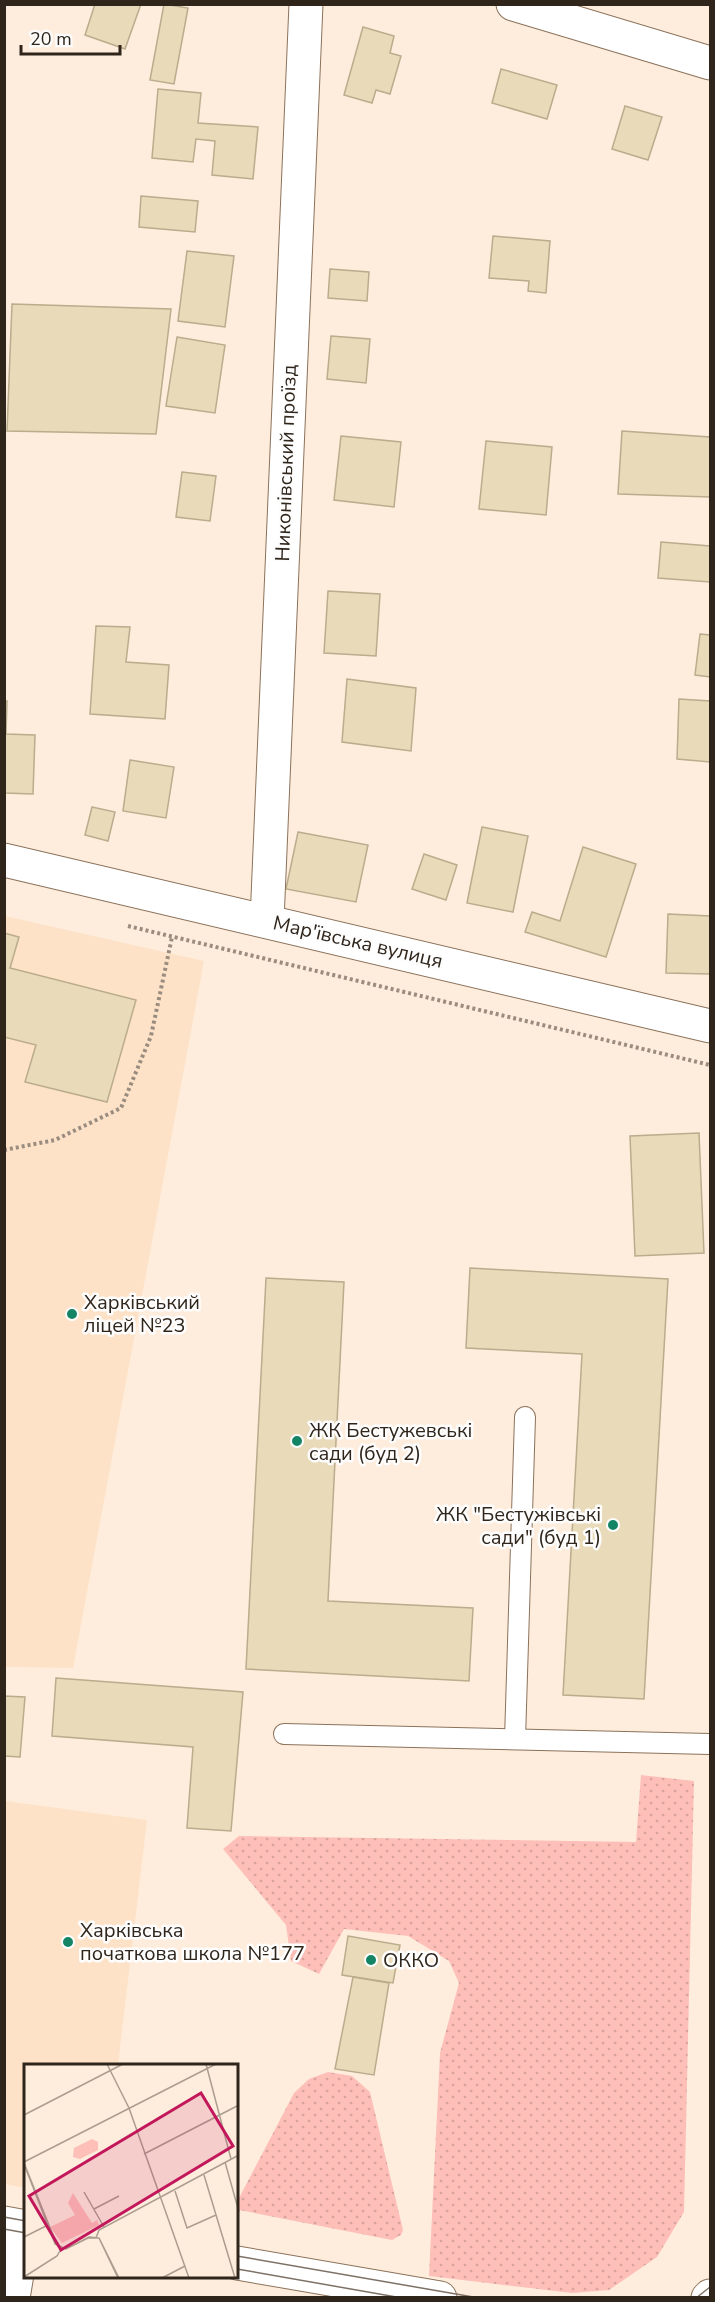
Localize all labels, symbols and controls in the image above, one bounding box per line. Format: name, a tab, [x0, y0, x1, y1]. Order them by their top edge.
scale bar	[21, 18, 120, 56]
text: 20 m	[30, 27, 72, 51]
street label: Никонівський проїзд	[269, 364, 303, 562]
street label: Мар'ївська вулиця	[271, 909, 445, 975]
place label: Харківський ліцей №23	[84, 1289, 200, 1339]
marker: Харківський ліцей №23	[65, 1307, 79, 1321]
place label: ЖК Бестужевські сади (буд 2)	[309, 1417, 472, 1467]
marker: ЖК Бестужевські сади (буд 2)	[290, 1434, 304, 1448]
place label: ЖК "Бестужівські сади" (буд 1)	[436, 1501, 601, 1551]
marker: ЖК "Бестужівські сади" (буд 1)	[606, 1518, 620, 1532]
place label: Харківська початкова школа №177	[80, 1917, 305, 1967]
marker: Харківська початкова школа №177	[61, 1935, 75, 1949]
place label: ОККО	[383, 1947, 439, 1974]
marker: ОККО	[364, 1953, 378, 1967]
inset map	[24, 2064, 238, 2278]

